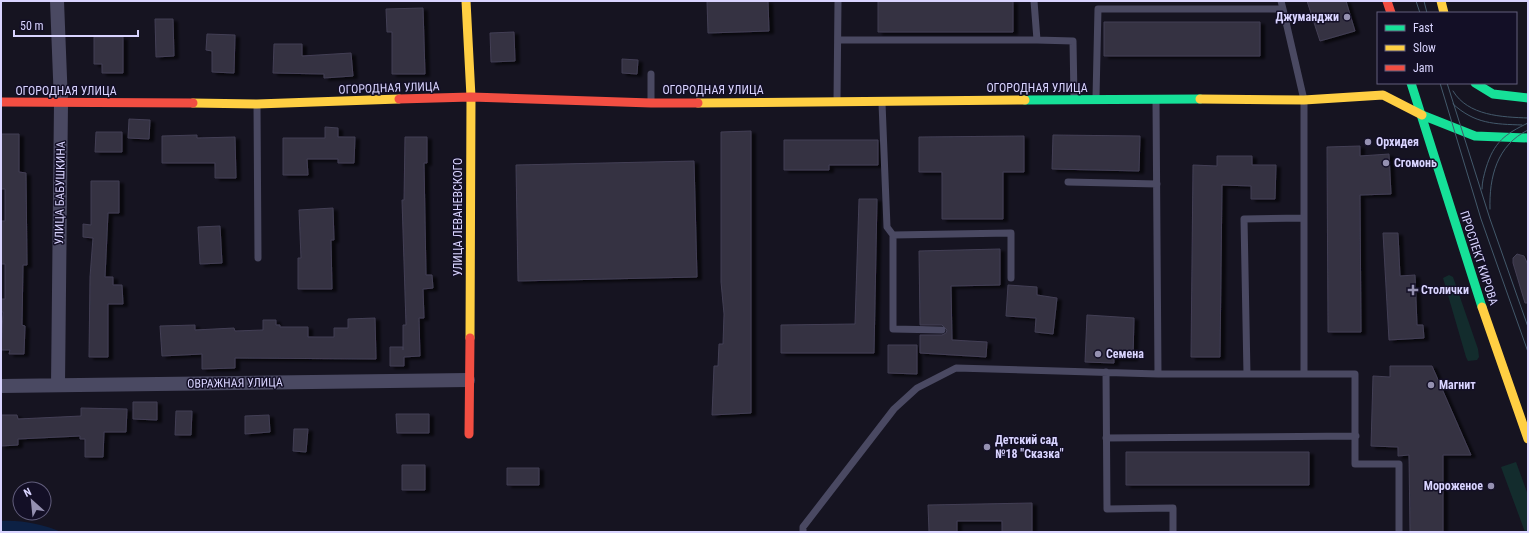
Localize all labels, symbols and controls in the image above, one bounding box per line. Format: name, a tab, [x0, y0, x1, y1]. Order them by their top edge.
place label: Джуманджи	[1275, 10, 1339, 24]
scale bar	[14, 12, 138, 38]
marker: Джуманджи	[1342, 12, 1352, 22]
legend	[1377, 12, 1517, 84]
text: 50 m	[20, 19, 44, 33]
text: Fast	[1413, 21, 1434, 35]
text: Slow	[1413, 41, 1436, 55]
text: Jam	[1413, 61, 1434, 75]
street label: ОГОРОДНАЯ УЛИЦА	[338, 79, 440, 97]
street label: ОГОРОДНАЯ УЛИЦА	[986, 81, 1088, 95]
street label: ОГОРОДНАЯ УЛИЦА	[662, 83, 764, 97]
street label: ОГОРОДНАЯ УЛИЦА	[15, 84, 117, 98]
place label: Орхидея	[1376, 135, 1419, 149]
marker: Орхидея	[1363, 137, 1373, 147]
street label: УЛИЦА БАБУШКИНА	[52, 141, 68, 245]
place label: Сгомонь	[1394, 156, 1437, 170]
street label: УЛИЦА ЛЕВАНЕВСКОГО	[451, 158, 465, 276]
marker: Сгомонь	[1381, 158, 1391, 168]
street label: ПРОСПЕКТ КИРОВА	[1457, 209, 1501, 307]
place label: Столички	[1421, 283, 1469, 297]
marker: Столички	[1408, 285, 1418, 295]
place label: Семена	[1106, 347, 1144, 361]
marker: Семена	[1093, 349, 1103, 359]
street label: ОВРАЖНАЯ УЛИЦА	[187, 375, 283, 391]
place label: Магнит	[1439, 378, 1476, 392]
marker: Магнит	[1426, 380, 1436, 390]
place label: Детский сад №18 "Сказка"	[995, 433, 1064, 461]
marker: Детский сад №18 "Сказка"	[982, 442, 992, 452]
place label: Мороженое	[1424, 479, 1483, 493]
north arrow	[12, 481, 52, 521]
marker: Мороженое	[1486, 481, 1496, 491]
text: N	[22, 485, 34, 500]

